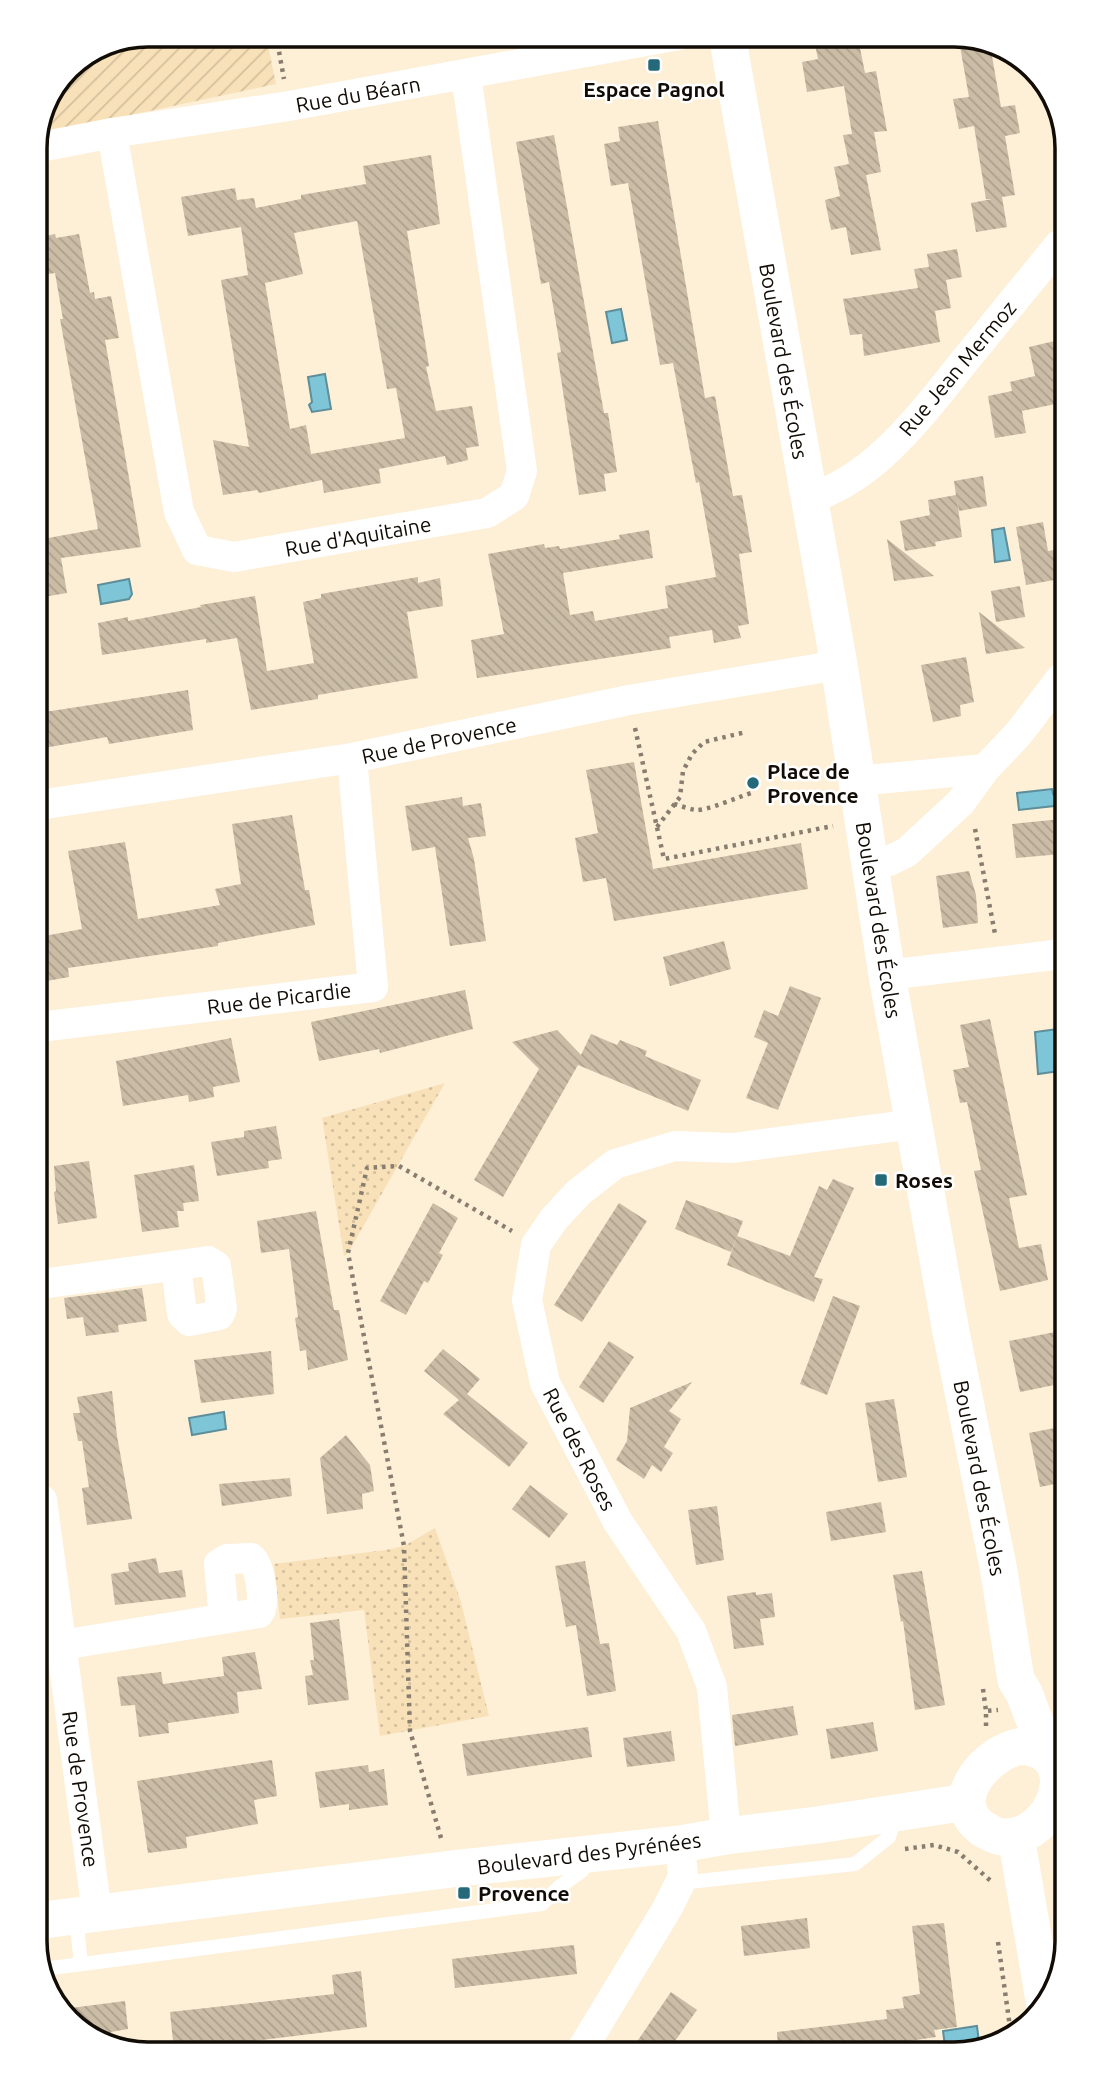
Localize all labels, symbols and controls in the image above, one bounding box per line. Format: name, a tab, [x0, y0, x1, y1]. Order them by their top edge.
marker: Espace Pagnol	[646, 57, 662, 73]
street label: Rue du Béarn	[294, 71, 422, 117]
place label: Espace Pagnol	[583, 77, 725, 101]
street label: Boulevard des Écoles	[755, 261, 813, 461]
street label: Rue Jean Mermoz	[894, 296, 1020, 440]
street label: Rue d'Aquitaine	[283, 511, 433, 561]
street label: Rue de Provence	[359, 712, 519, 768]
place label: Place de Provence	[767, 759, 859, 807]
marker: Place de Provence	[745, 775, 761, 791]
street label: Boulevard des Écoles	[852, 820, 906, 1020]
street label: Rue de Picardie	[205, 977, 353, 1019]
place label: Roses	[895, 1168, 953, 1192]
marker: Roses	[873, 1172, 889, 1188]
street label: Boulevard des Écoles	[949, 1378, 1011, 1578]
street label: Rue des Roses	[539, 1384, 621, 1514]
street label: Rue de Provence	[58, 1709, 104, 1869]
street label: Boulevard des Pyrénées	[476, 1827, 702, 1879]
place label: Provence	[478, 1881, 570, 1905]
marker: Provence	[456, 1885, 472, 1901]

